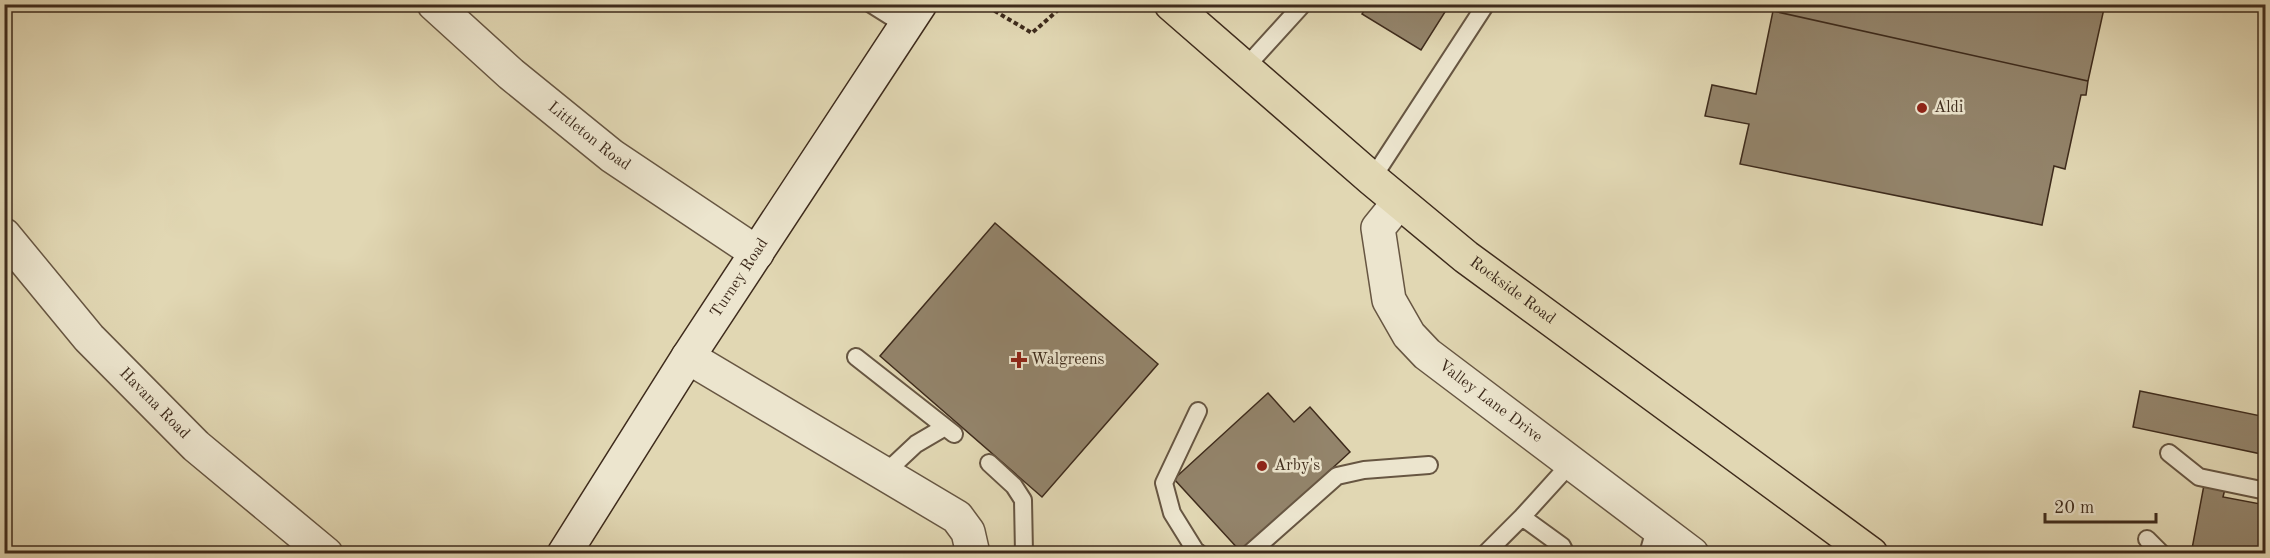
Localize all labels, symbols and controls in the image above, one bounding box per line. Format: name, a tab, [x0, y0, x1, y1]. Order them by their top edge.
street label: Littleton Road	[545, 99, 633, 174]
place label: Aldi	[1934, 100, 1963, 116]
marker: Aldi	[1915, 101, 1929, 115]
street label: Turney Road	[708, 236, 771, 321]
street label: Rockside Road	[1466, 254, 1558, 327]
place label: Walgreens	[1031, 352, 1105, 368]
marker: Walgreens	[1012, 353, 1026, 367]
street label: Valley Lane Drive	[1435, 358, 1545, 446]
street label: Havana Road	[116, 365, 192, 442]
place label: Arby's	[1274, 458, 1320, 474]
marker: Arby's	[1255, 459, 1269, 473]
scale bar	[2045, 486, 2156, 524]
text: 20 m	[2054, 499, 2094, 517]

